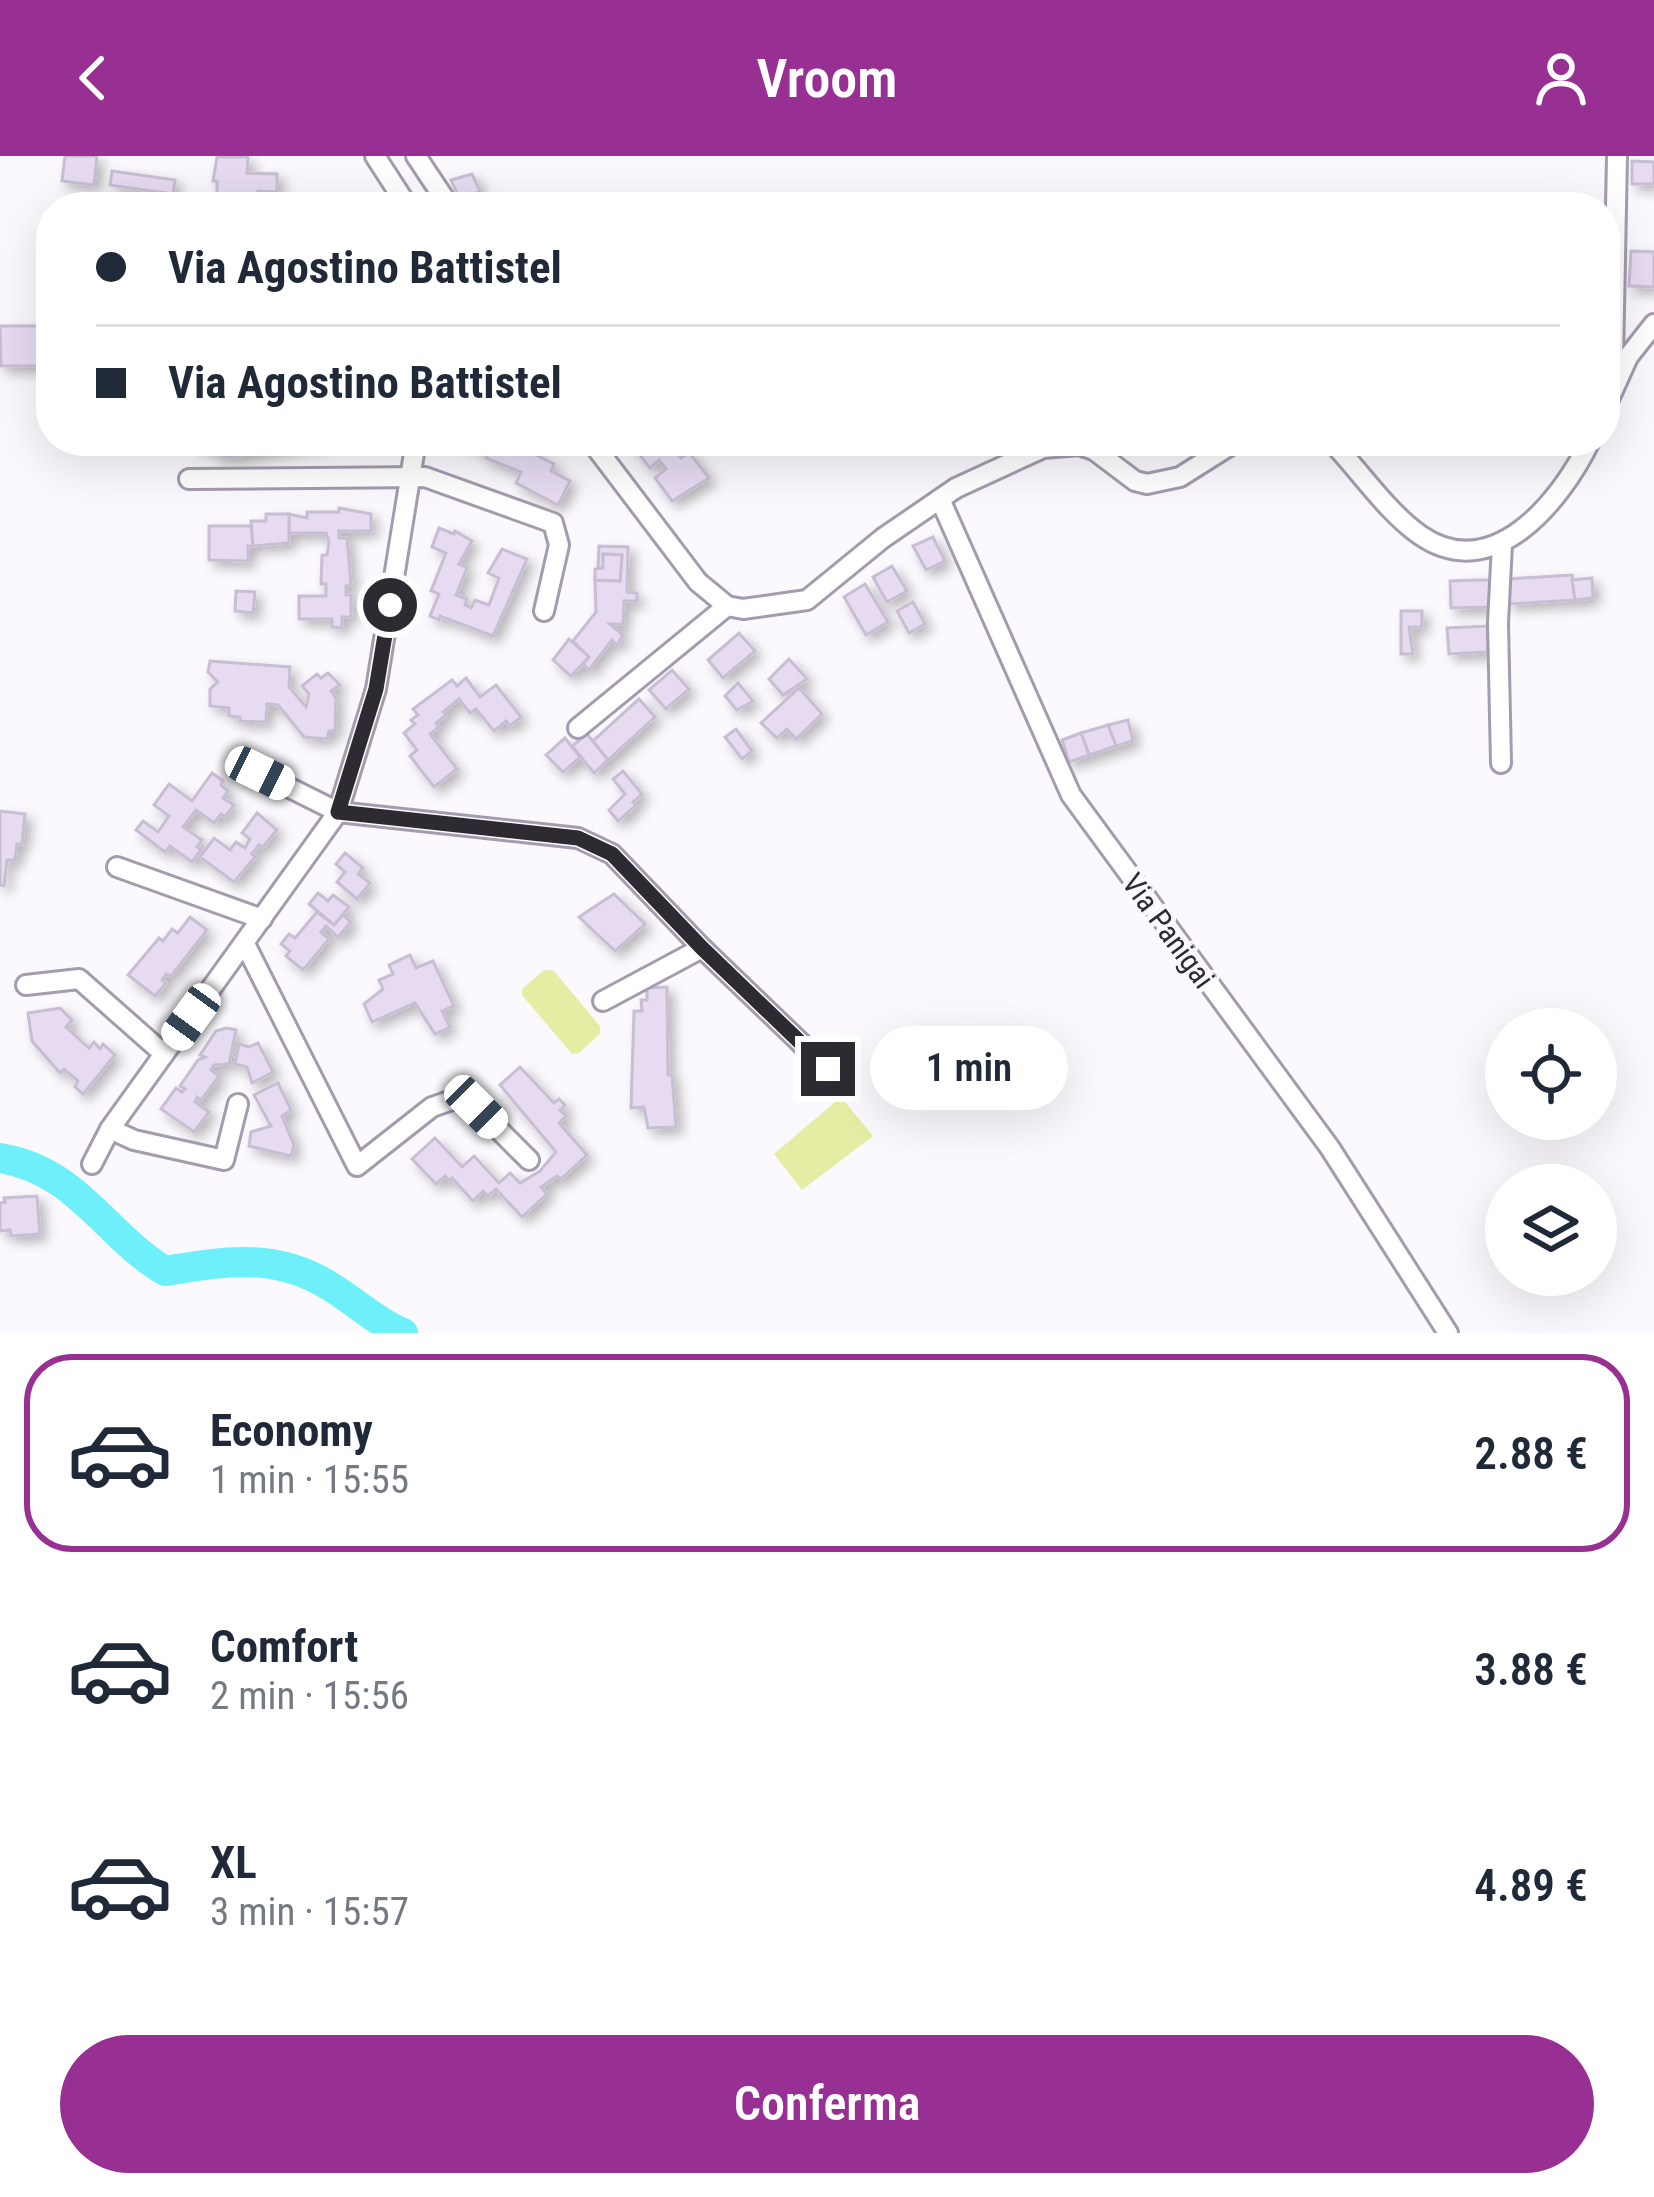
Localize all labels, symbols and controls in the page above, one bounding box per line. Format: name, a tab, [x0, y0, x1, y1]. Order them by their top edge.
icon: back	[60, 45, 126, 111]
icon: person	[1528, 45, 1594, 111]
text: Vroom	[757, 47, 897, 110]
text: Via Agostino Battistel	[168, 241, 562, 294]
text: Via Agostino Battistel	[168, 356, 562, 409]
route start	[363, 578, 417, 632]
car	[220, 741, 300, 805]
street label: Via Panigai	[1115, 867, 1222, 995]
car	[155, 977, 227, 1057]
map controls	[1485, 1008, 1617, 1296]
button: locate	[1485, 1008, 1617, 1140]
callout: 1 min	[870, 1027, 1068, 1111]
route end	[801, 1042, 855, 1096]
text: 1 min	[926, 1045, 1012, 1091]
car	[438, 1069, 514, 1145]
button: layers	[1485, 1164, 1617, 1296]
icon: car	[66, 1399, 174, 1507]
text: Economy	[210, 1404, 373, 1457]
text: 2.88 €	[1474, 1427, 1588, 1480]
text: 1 min · 15:55	[210, 1457, 409, 1503]
icon: car	[66, 1615, 174, 1723]
text: Comfort	[210, 1620, 358, 1673]
text: 3.88 €	[1474, 1643, 1588, 1696]
text: 2 min · 15:56	[210, 1673, 409, 1719]
icon: car	[66, 1831, 174, 1939]
text: XL	[210, 1836, 257, 1889]
text: 4.89 €	[1474, 1859, 1588, 1912]
text: 3 min · 15:57	[210, 1889, 409, 1935]
button: Conferma	[60, 2035, 1594, 2173]

